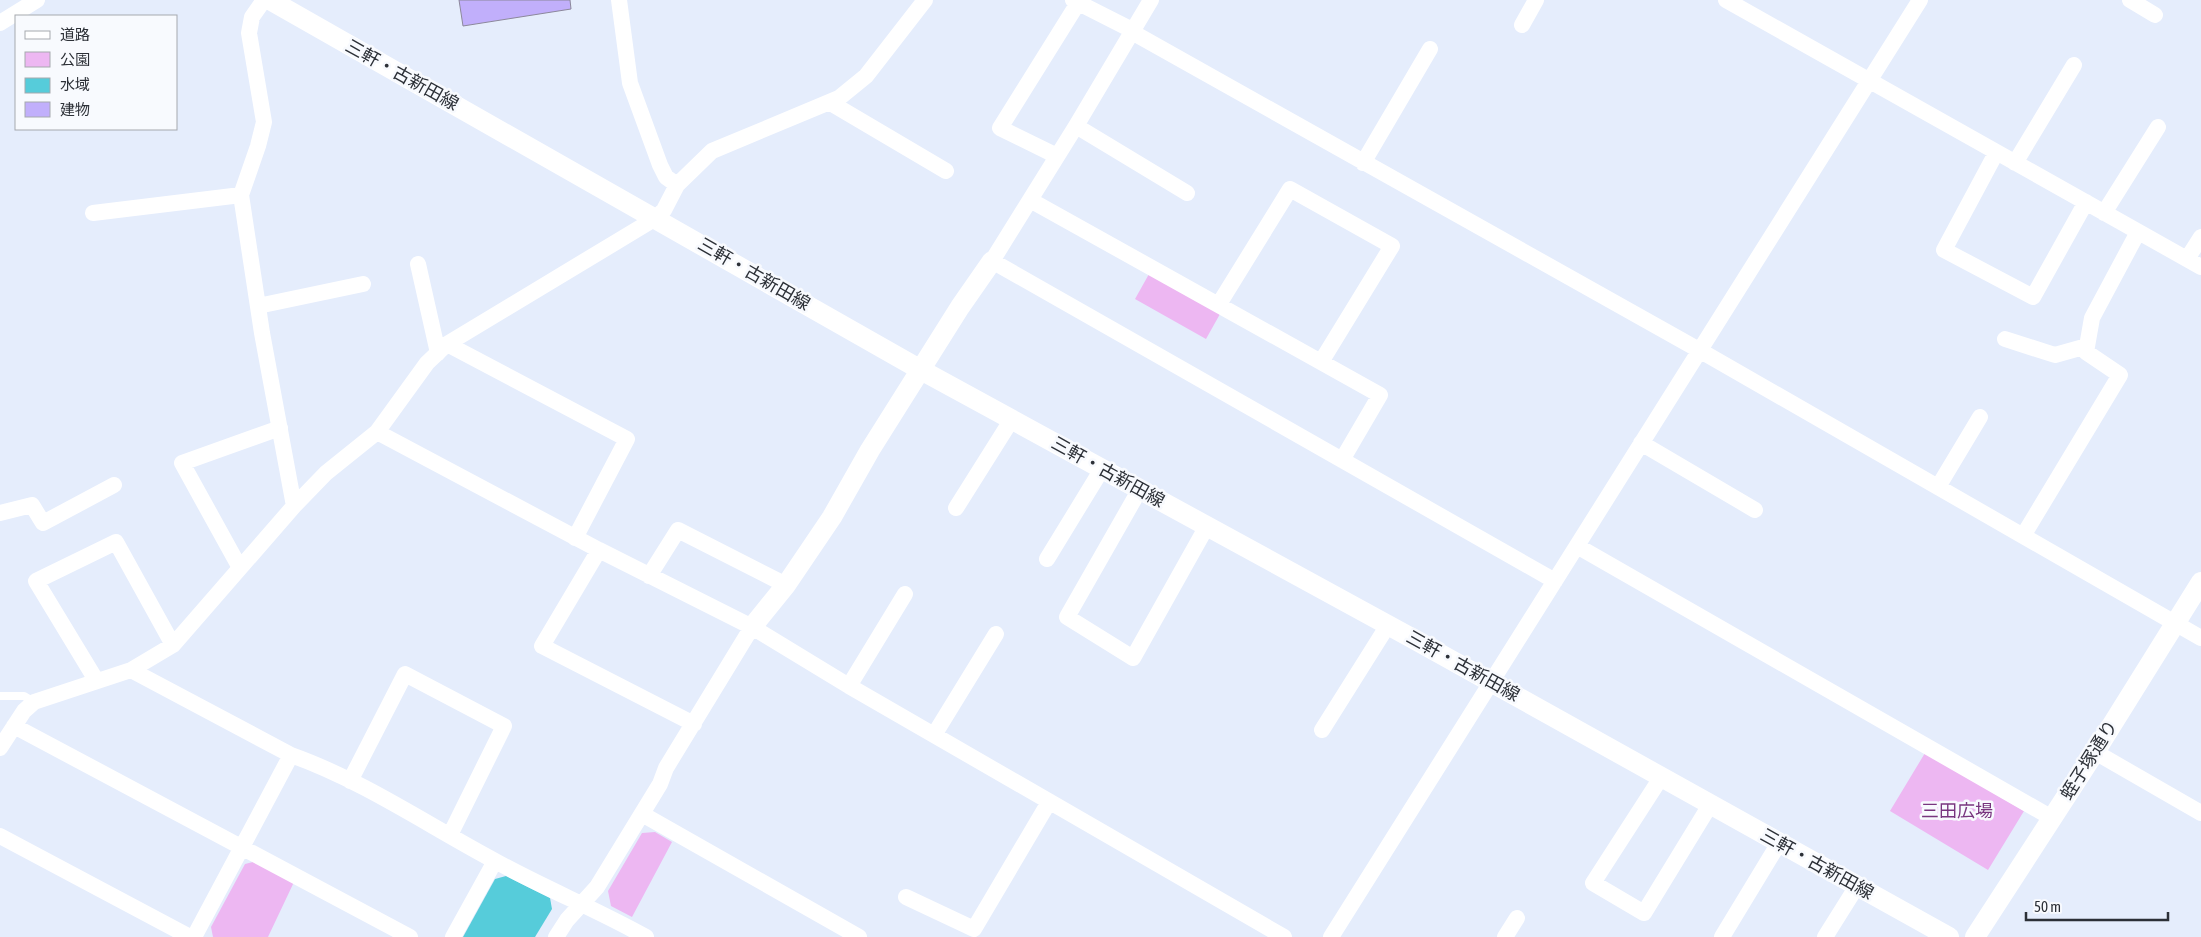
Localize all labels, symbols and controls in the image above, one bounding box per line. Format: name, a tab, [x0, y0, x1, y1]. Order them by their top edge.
legend	[15, 15, 178, 130]
text: 道路	[60, 26, 90, 43]
street label: 三軒・古新田線	[342, 35, 462, 114]
text: 公園	[60, 51, 90, 68]
text: 水域	[60, 76, 90, 93]
text: 建物	[60, 101, 90, 118]
street label: 三軒・古新田線	[694, 233, 814, 314]
street label: 三軒・古新田線	[1048, 432, 1168, 511]
street label: 三軒・古新田線	[1403, 626, 1523, 705]
street label: 蛭子塚通り	[2056, 716, 2121, 803]
park label: 三田広場	[1921, 800, 1993, 821]
street label: 三軒・古新田線	[1757, 824, 1877, 903]
scale bar	[2026, 890, 2168, 922]
text: 50 m	[2034, 898, 2061, 915]

